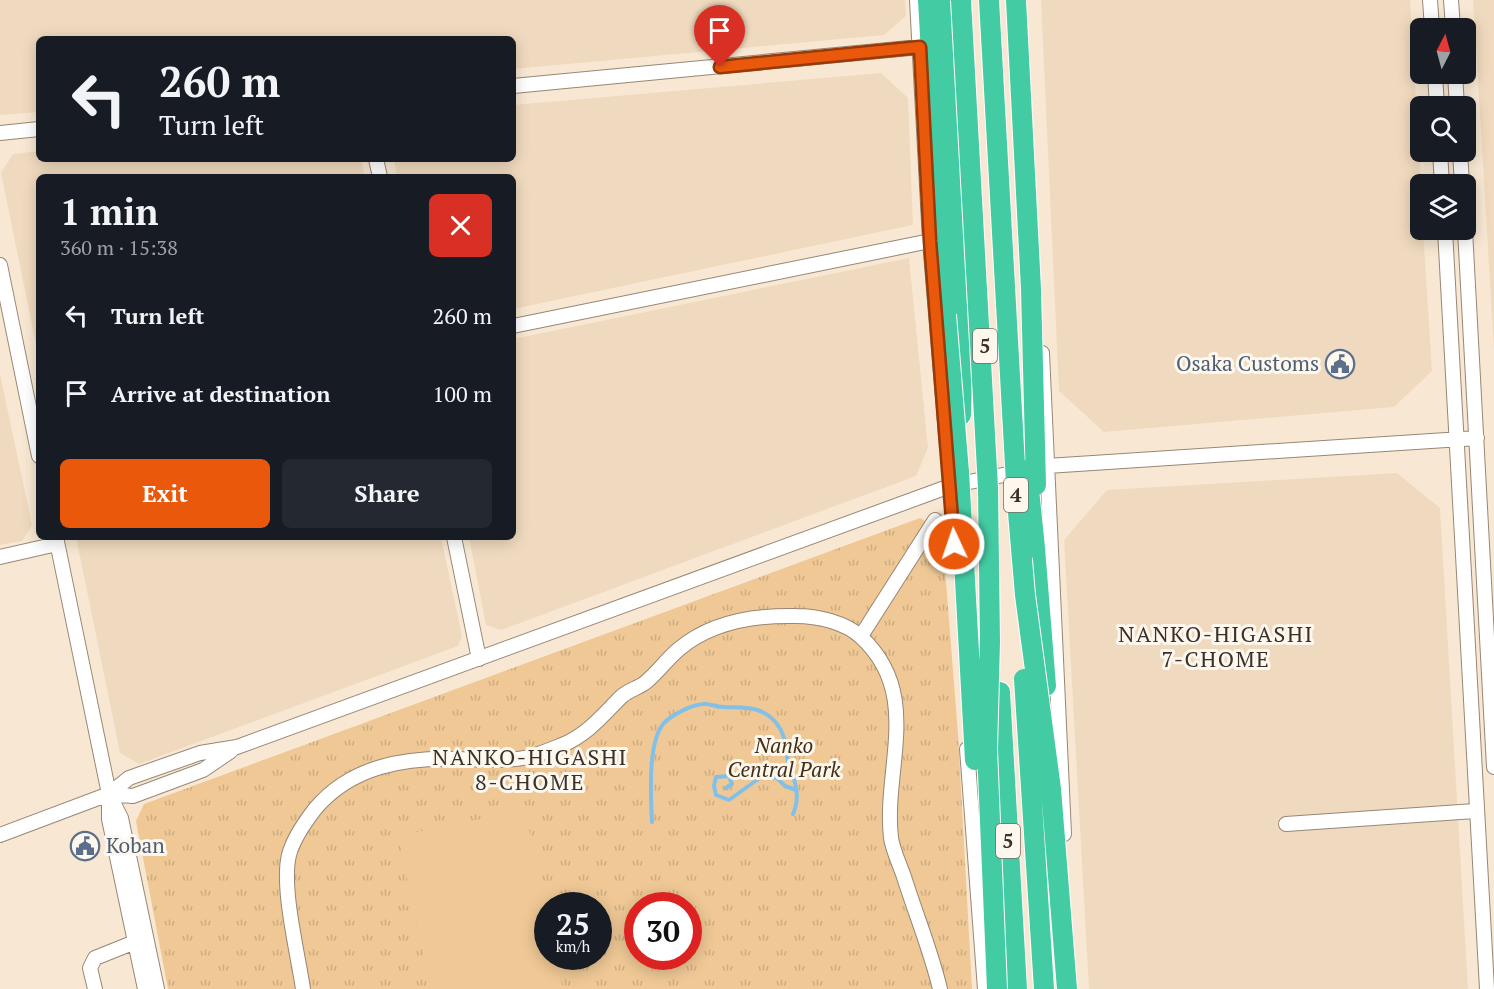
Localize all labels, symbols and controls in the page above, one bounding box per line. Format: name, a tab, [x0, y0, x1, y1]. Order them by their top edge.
pin	[694, 5, 745, 67]
icon: arrive	[703, 14, 736, 47]
north arrow	[1410, 18, 1476, 84]
map controls	[1410, 18, 1476, 240]
text: 260 m	[159, 53, 280, 109]
icon: left	[60, 60, 138, 138]
button: search	[1410, 96, 1476, 162]
text: Turn left	[159, 107, 264, 143]
button: layers	[1410, 174, 1476, 240]
text: 1 min	[60, 188, 158, 235]
button: close	[429, 194, 492, 257]
text: 360 m · 15:38	[60, 234, 178, 261]
icon: left	[60, 299, 93, 332]
text: Turn left	[111, 301, 204, 330]
text: 260 m	[432, 301, 492, 330]
road number: 5	[973, 329, 997, 363]
public building icon: Osaka Customs	[1324, 348, 1356, 380]
place label: Osaka Customs	[1176, 349, 1319, 377]
icon: arrive	[60, 377, 93, 410]
text: Arrive at destination	[111, 379, 330, 408]
text: 100 m	[432, 379, 492, 408]
button: Exit	[60, 459, 270, 528]
button: Share	[282, 459, 492, 528]
road number: 4	[1004, 478, 1028, 512]
position arrow	[922, 512, 986, 576]
district label: NANKO-HIGASHI 7-CHOME	[1118, 619, 1314, 673]
park label: Nanko Central Park	[728, 731, 841, 783]
district label: NANKO-HIGASHI 8-CHOME	[432, 742, 628, 796]
road number: 5	[996, 824, 1020, 858]
public building icon: Koban	[69, 830, 101, 862]
place label: Koban	[106, 831, 165, 859]
speed limit sign: 30	[624, 892, 702, 970]
text: 25	[556, 904, 590, 944]
text: km/h	[556, 936, 590, 956]

